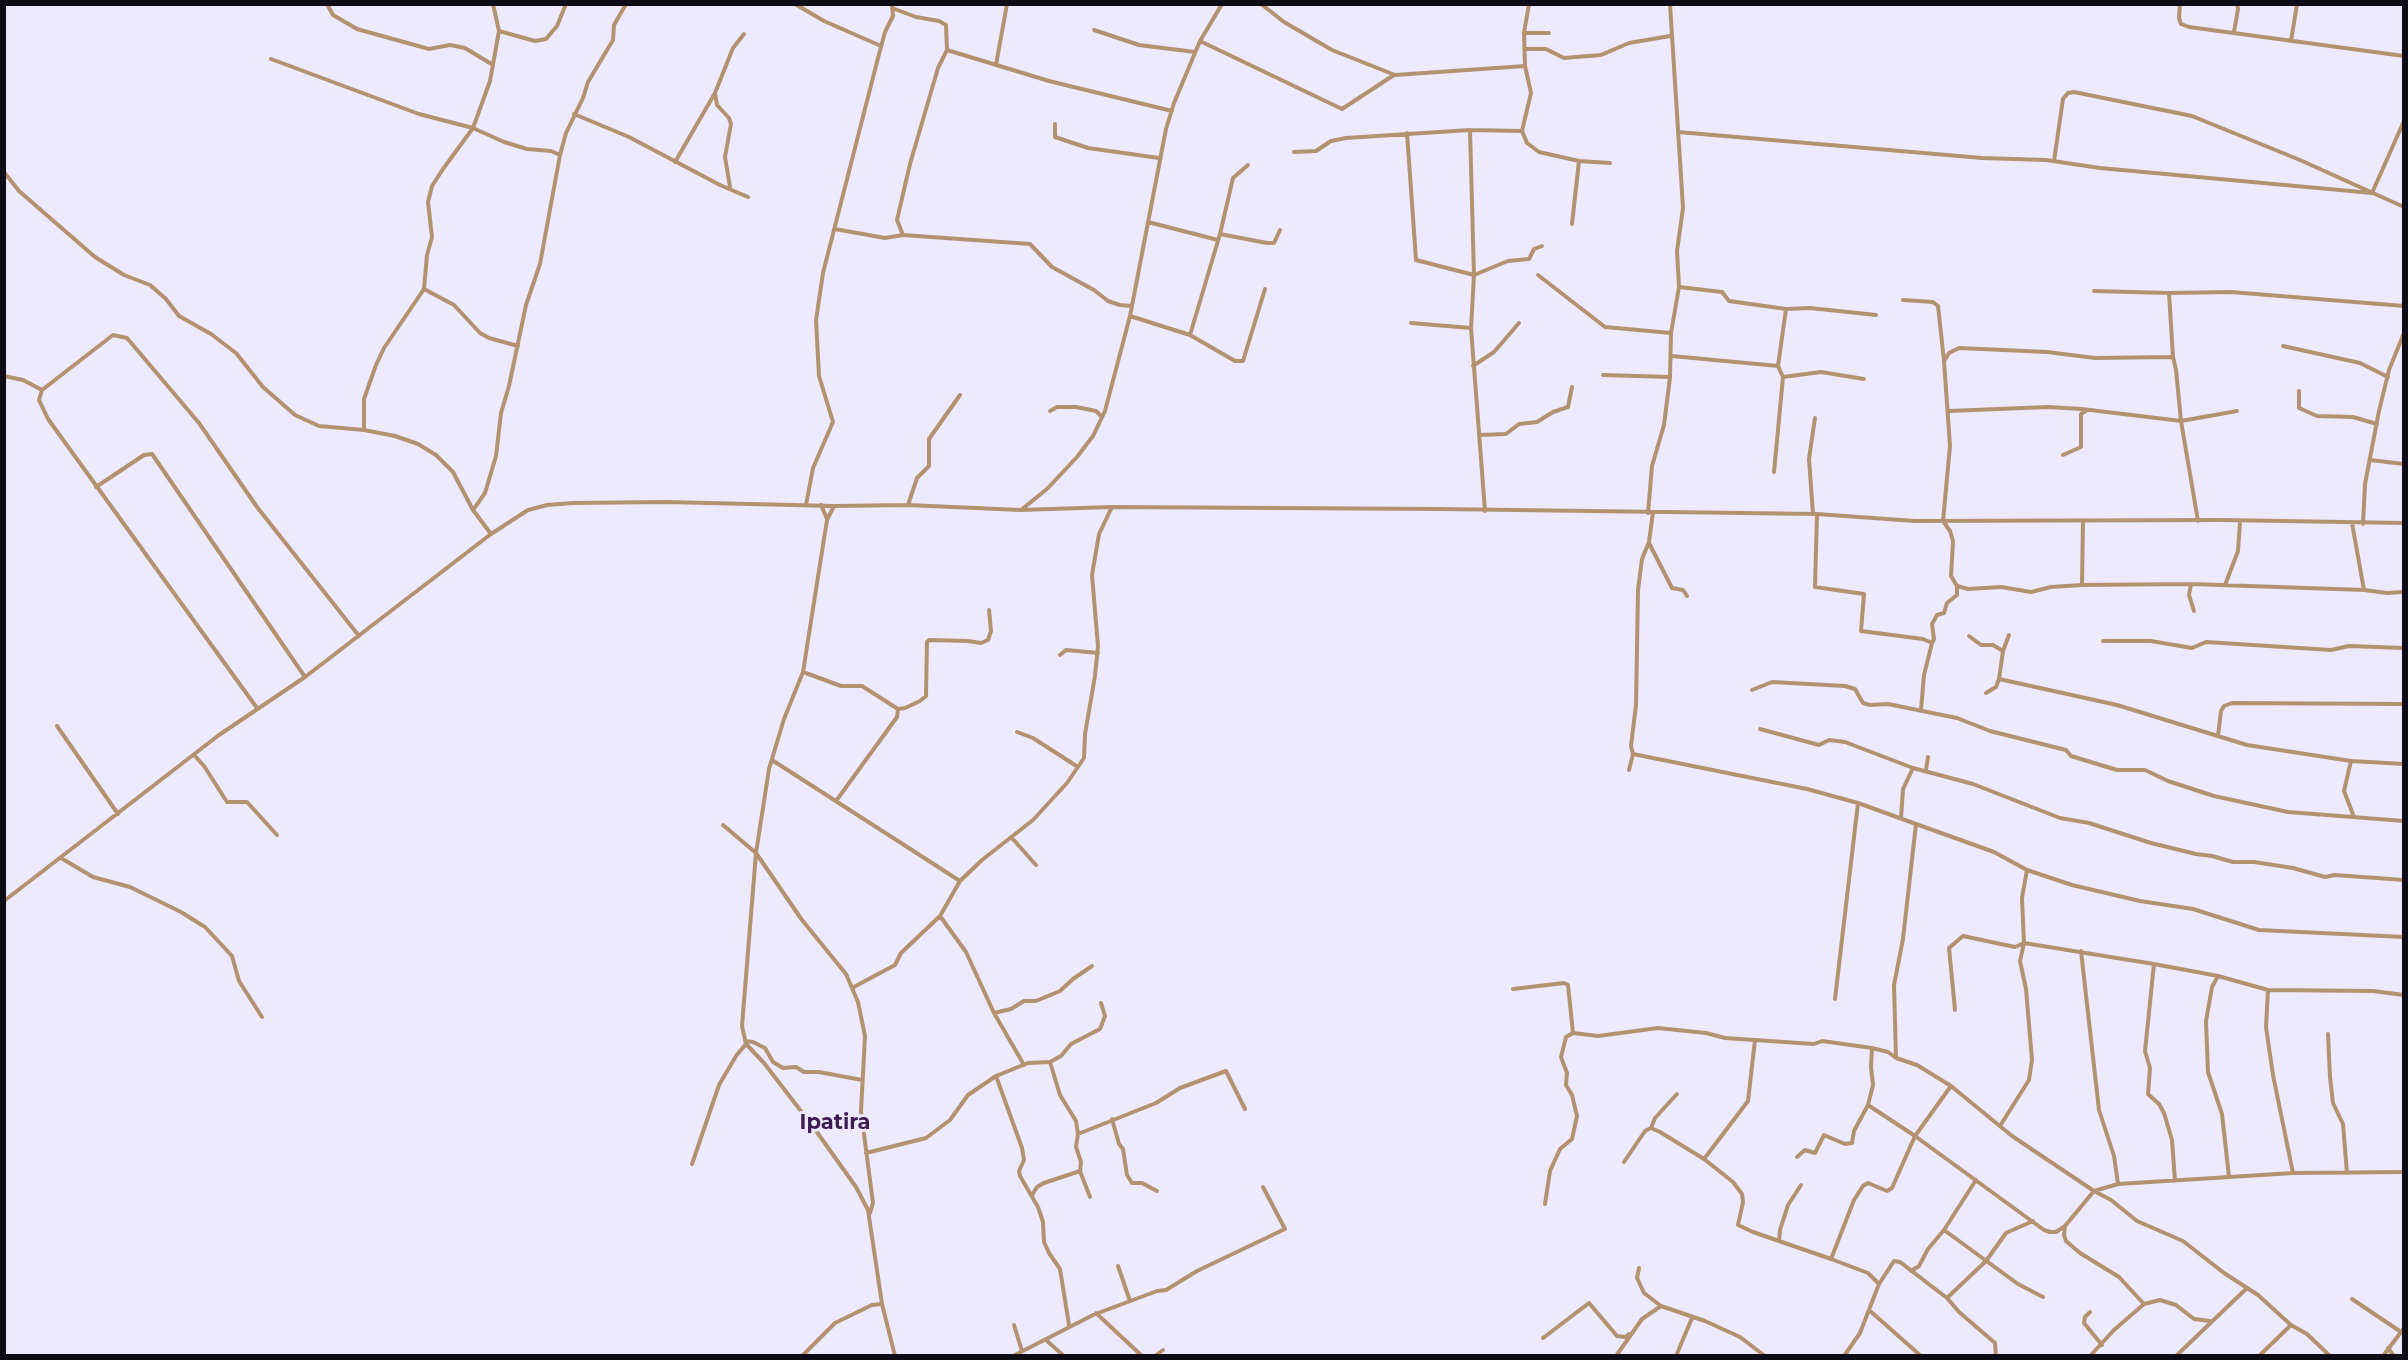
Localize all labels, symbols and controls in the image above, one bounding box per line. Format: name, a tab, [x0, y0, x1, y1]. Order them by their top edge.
district label: Ipatira	[800, 1110, 870, 1136]

